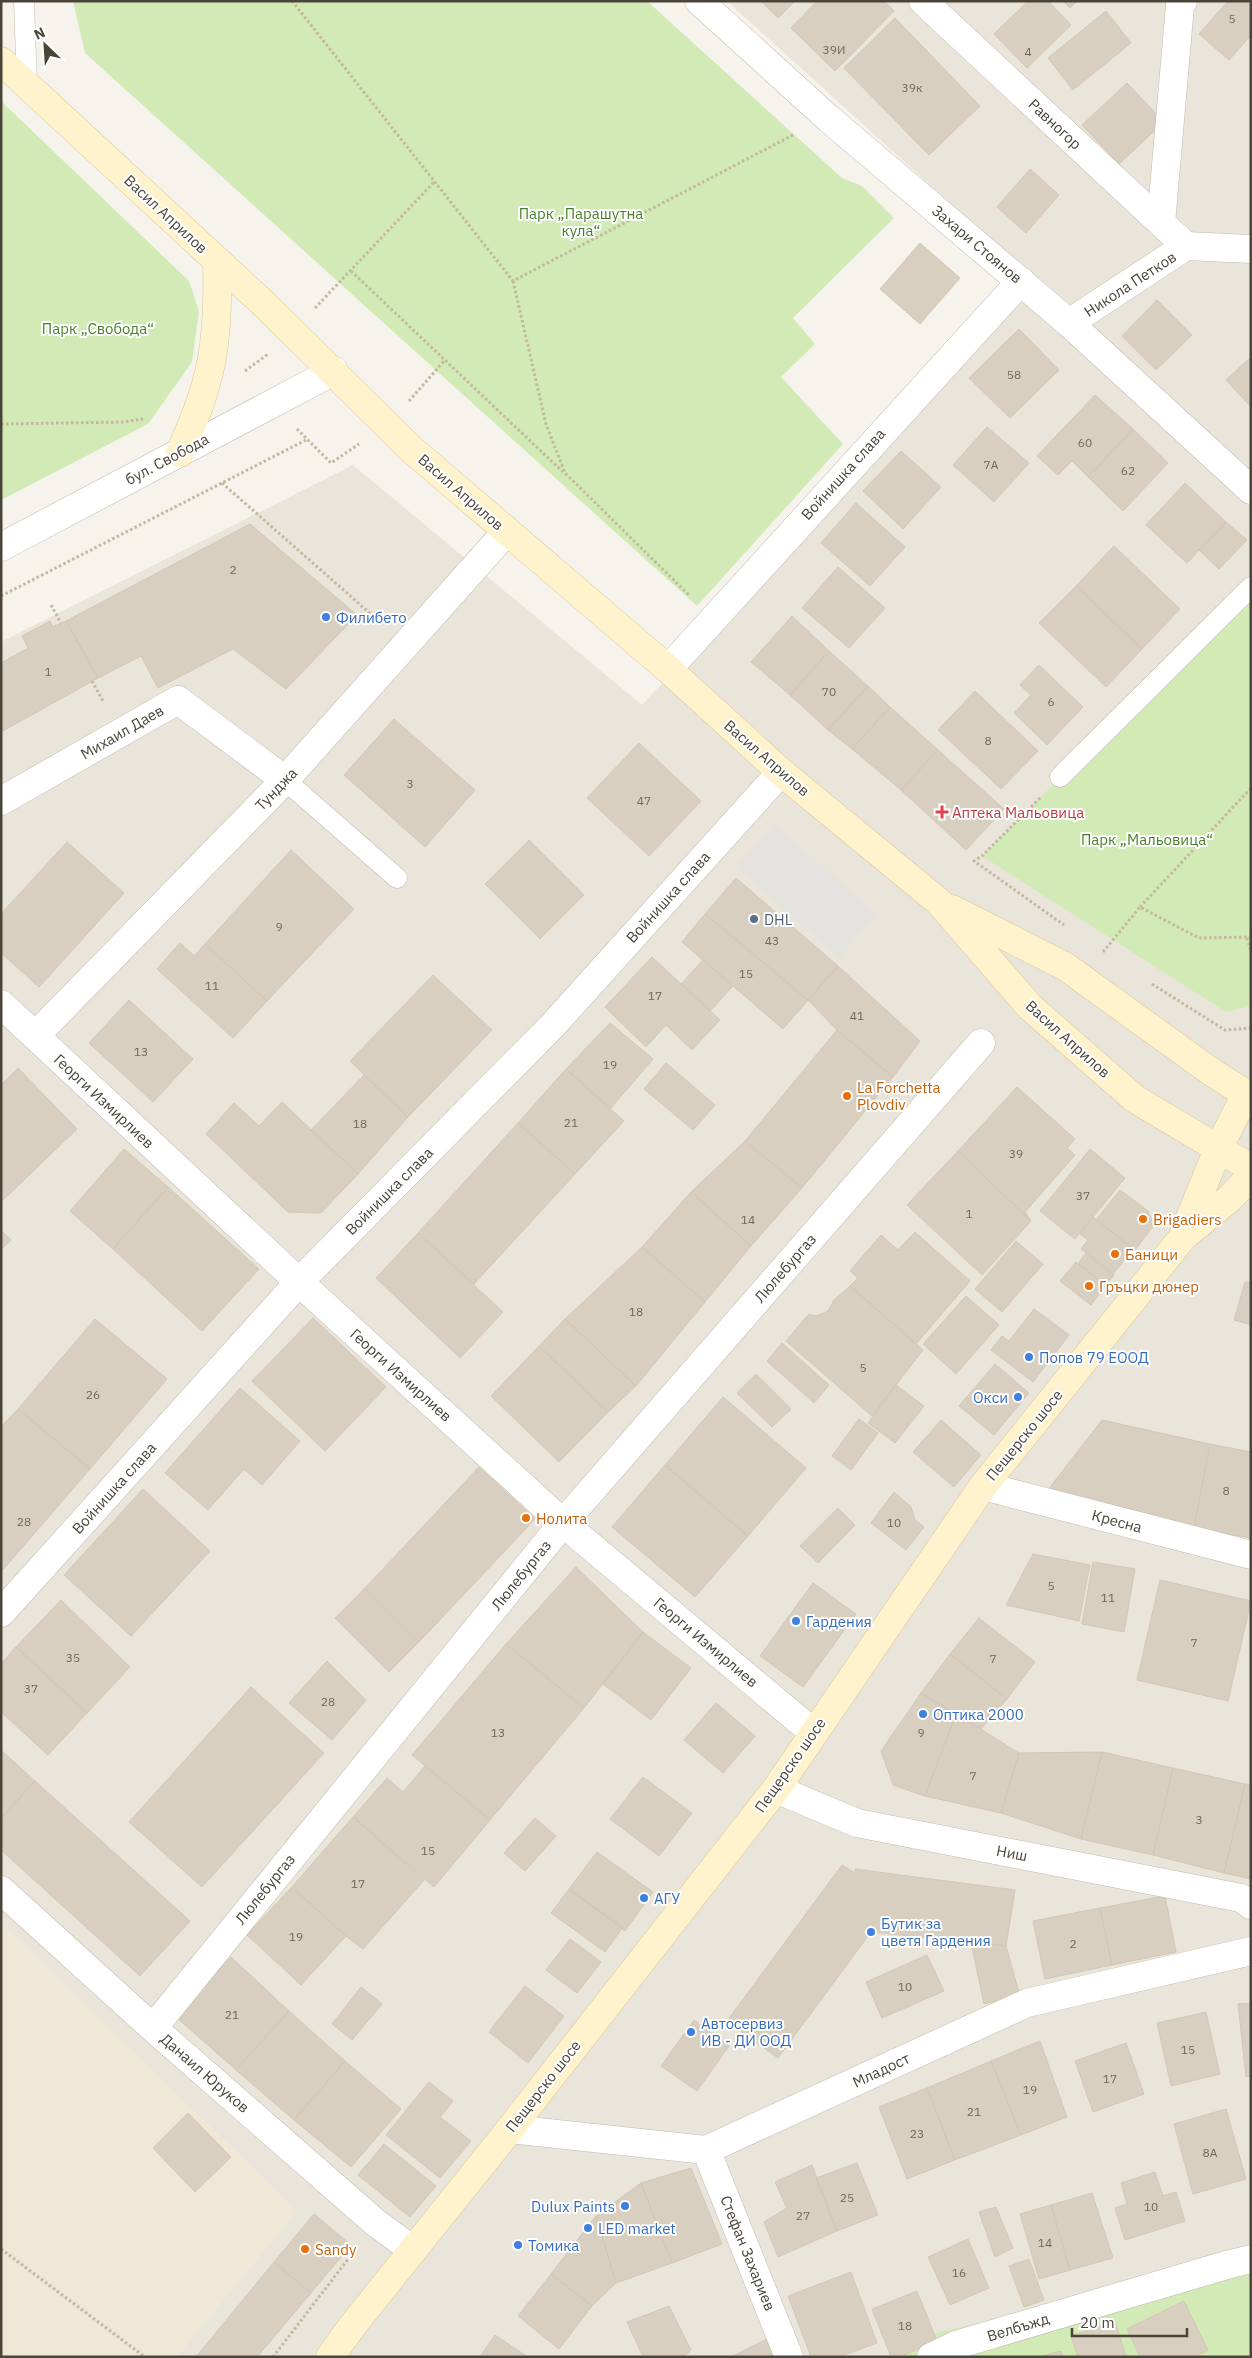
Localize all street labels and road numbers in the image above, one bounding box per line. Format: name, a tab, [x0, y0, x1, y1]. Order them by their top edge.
street label: Равногор	[1024, 95, 1086, 153]
street label: Васил Априлов	[120, 171, 212, 257]
street label: Захари Стоянов	[928, 201, 1026, 287]
street label: Никола Петков	[1080, 247, 1180, 321]
street label: Войнишка слава	[797, 424, 889, 524]
street label: бул. Свобода	[122, 429, 212, 489]
street label: Васил Априлов	[414, 450, 508, 534]
street label: Михаил Даев	[77, 701, 167, 763]
street label: Васил Априлов	[720, 716, 814, 800]
street label: Тунджа	[251, 763, 301, 815]
street label: Войнишка слава	[622, 847, 714, 947]
street label: Васил Априлов	[1022, 996, 1114, 1082]
street label: Георги Измирлиев	[50, 1050, 158, 1152]
street label: Войнишка слава	[341, 1143, 437, 1239]
street label: Люлебургаз	[750, 1230, 820, 1306]
street label: Георги Измирлиев	[346, 1324, 456, 1426]
street label: Пещерско шосе	[982, 1386, 1066, 1484]
street label: Войнишка слава	[68, 1438, 160, 1538]
street label: Кресна	[1090, 1505, 1144, 1537]
street label: Люлебургаз	[487, 1536, 555, 1614]
street label: Георги Измирлиев	[650, 1593, 762, 1691]
street label: Пещерско шосе	[750, 1714, 830, 1816]
street label: Ниш	[995, 1841, 1029, 1865]
street label: Люлебургаз	[231, 1850, 299, 1928]
street label: Данаил Юруков	[157, 2029, 253, 2117]
street label: Пещерско шосе	[501, 2036, 585, 2136]
street label: Младост	[849, 2048, 913, 2092]
street label: Стефан Захариев	[716, 2193, 780, 2313]
street label: Велбъжд	[985, 2309, 1051, 2345]

